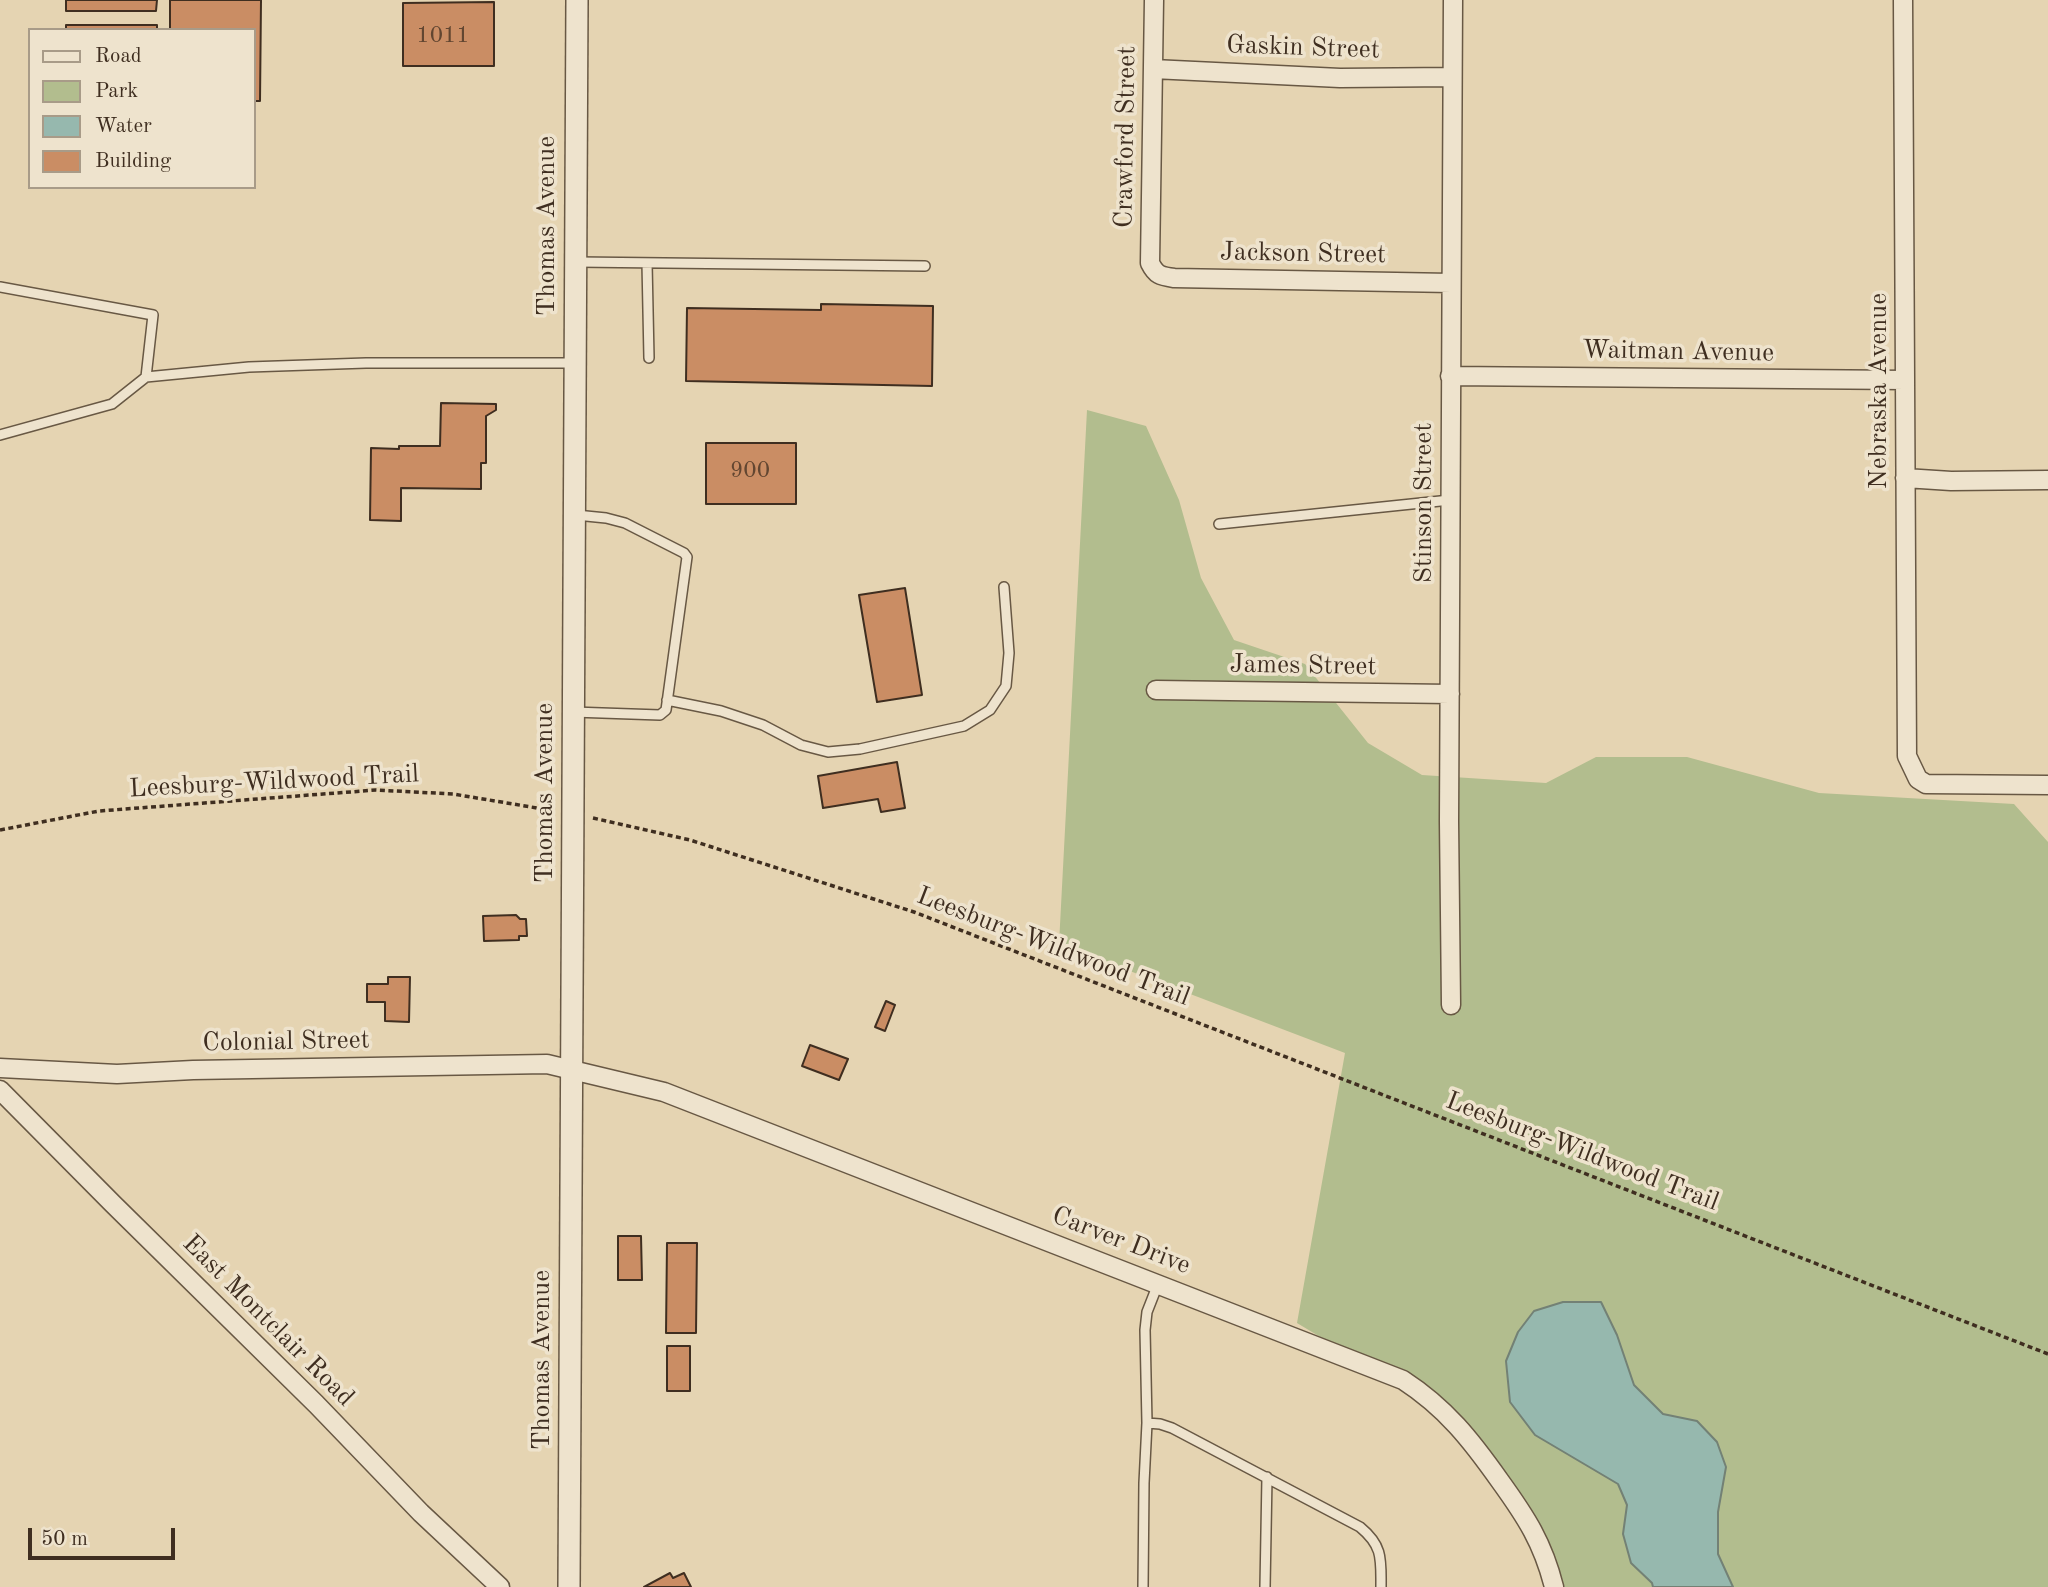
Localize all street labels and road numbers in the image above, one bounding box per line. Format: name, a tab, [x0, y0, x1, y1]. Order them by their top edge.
street label: Gaskin Street	[1226, 30, 1380, 66]
street label: Crawford Street	[1109, 46, 1143, 228]
street label: Thomas Avenue	[531, 136, 563, 316]
street label: Jackson Street	[1220, 237, 1386, 271]
street label: Nebraska Avenue	[1863, 293, 1895, 489]
street label: Waitman Avenue	[1582, 335, 1774, 369]
street label: Stinson Street	[1408, 423, 1440, 583]
street label: James Street	[1229, 649, 1377, 683]
street label: Thomas Avenue	[529, 703, 561, 883]
street label: Leesburg-Wildwood Trail	[128, 759, 420, 805]
street label: Leesburg-Wildwood Trail	[912, 880, 1194, 1014]
street label: Colonial Street	[202, 1025, 370, 1059]
street label: Leesburg-Wildwood Trail	[1441, 1085, 1723, 1219]
street label: Carver Drive	[1047, 1200, 1195, 1282]
street label: East Montclair Road	[176, 1229, 360, 1413]
street label: Thomas Avenue	[526, 1270, 558, 1450]

